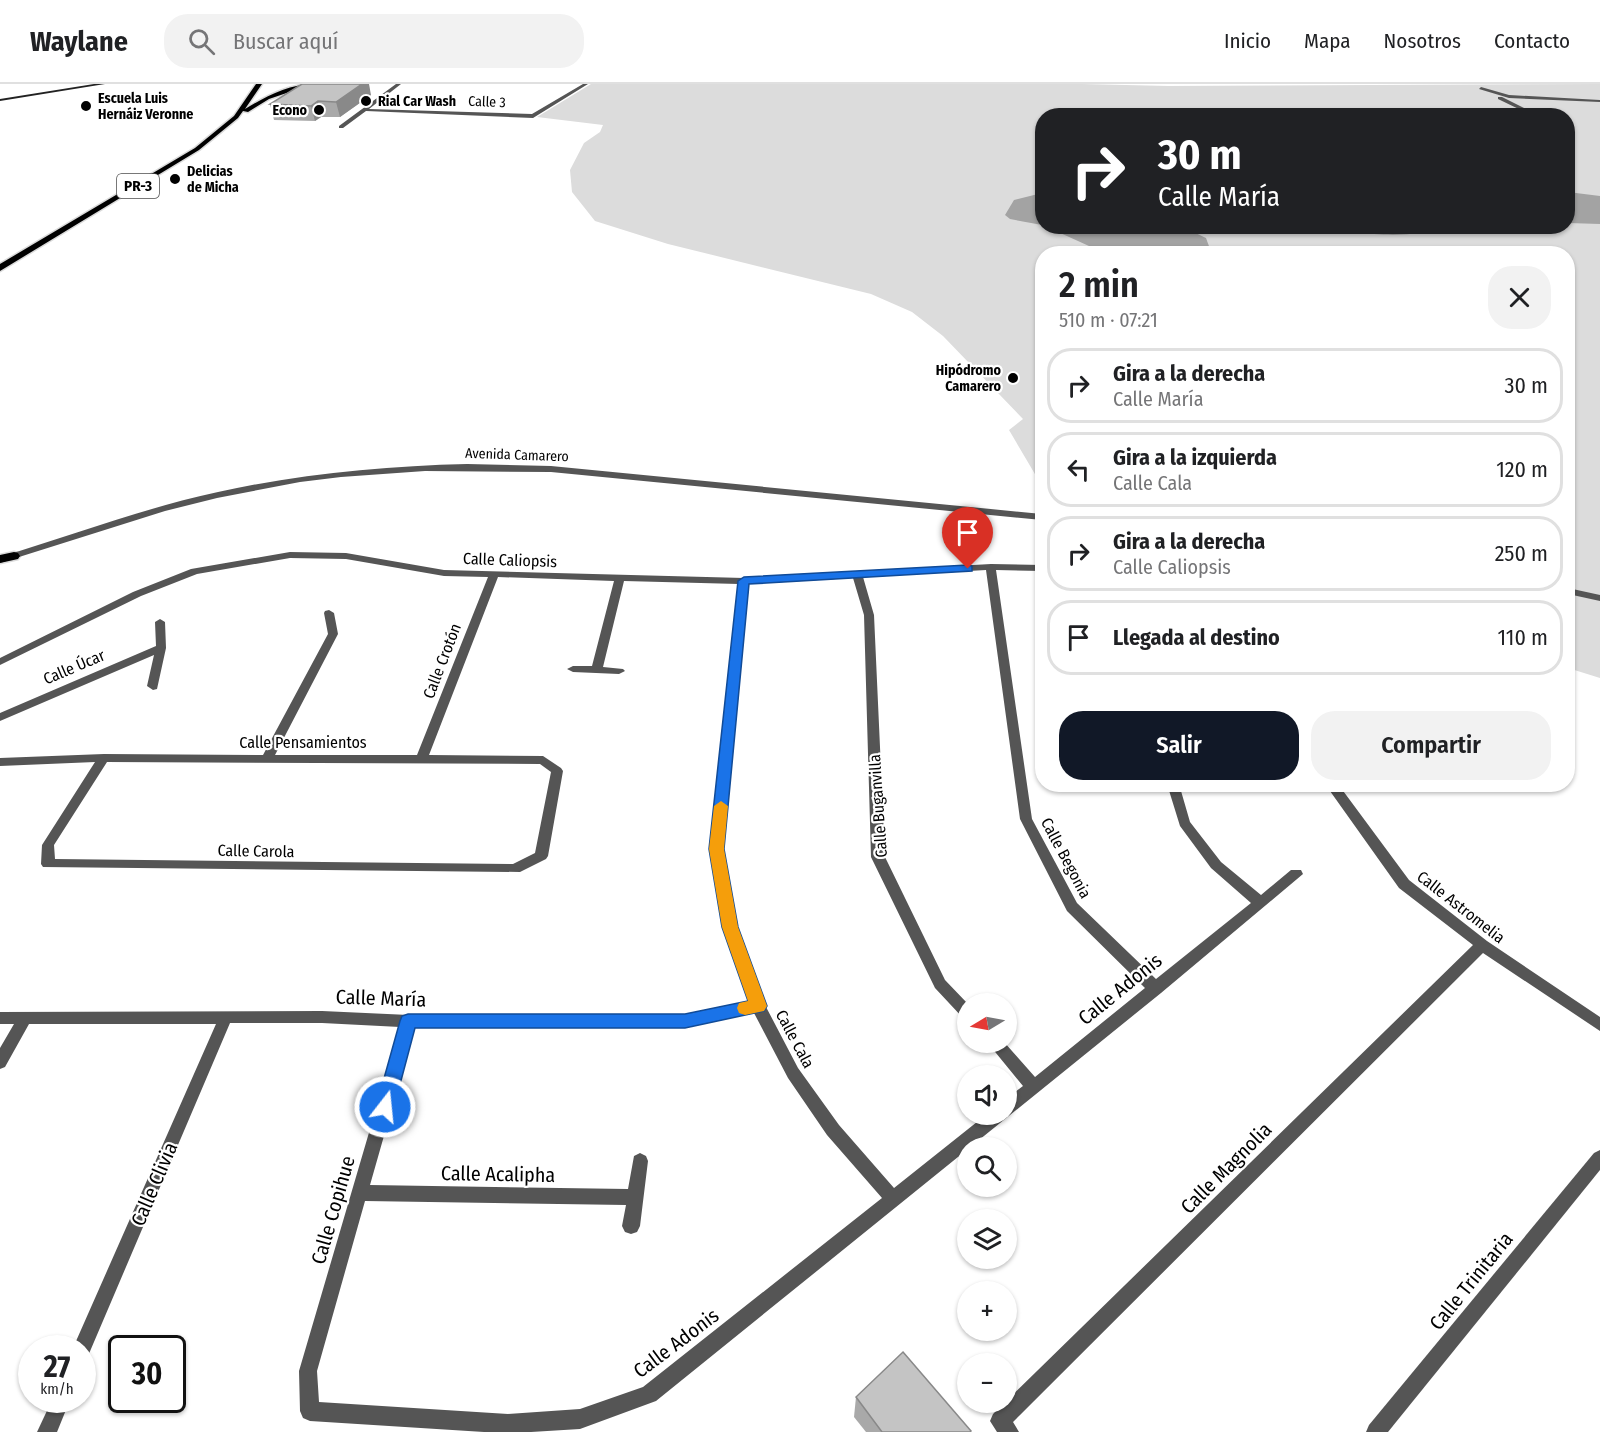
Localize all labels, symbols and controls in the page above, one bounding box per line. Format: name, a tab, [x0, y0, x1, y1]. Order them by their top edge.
search box	[164, 14, 584, 68]
text: Waylane	[30, 25, 128, 58]
icon: search	[185, 25, 218, 58]
text: Buscar aquí	[233, 28, 338, 55]
text: Inicio	[1224, 28, 1271, 54]
text: Mapa	[1304, 28, 1351, 54]
text: Nosotros	[1384, 28, 1461, 54]
text: Contacto	[1494, 28, 1570, 54]
place label: Escuela Luis Hernáiz Veronne	[98, 90, 193, 123]
place label: Rial Car Wash	[378, 93, 456, 110]
street label: Calle 3	[468, 93, 506, 111]
marker: Rial Car Wash	[359, 94, 373, 108]
marker: Escuela Luis Hernáiz Veronne	[79, 99, 93, 113]
place label: Econo	[273, 102, 308, 119]
marker: Econo	[312, 103, 326, 117]
text: 30 m	[1158, 130, 1242, 180]
icon: right	[1059, 132, 1137, 210]
place label: Delicias de Micha	[187, 163, 239, 196]
marker: Delicias de Micha	[168, 172, 182, 186]
road number: PR-3	[117, 174, 159, 198]
text: Calle María	[1158, 181, 1280, 213]
text: 2 min	[1059, 263, 1139, 307]
button: close	[1488, 266, 1551, 329]
text: 510 m · 07:21	[1059, 308, 1158, 332]
text: Gira a la derecha	[1113, 360, 1265, 387]
place label: Hipódromo Camarero	[936, 362, 1002, 395]
icon: right	[1062, 369, 1095, 402]
marker: Hipódromo Camarero	[1006, 371, 1020, 385]
text: 30 m	[1505, 372, 1548, 399]
text: Calle María	[1113, 387, 1203, 411]
text: Gira a la izquierda	[1113, 444, 1277, 471]
street label: Avenida Camarero	[465, 445, 569, 465]
icon: left	[1062, 453, 1095, 486]
text: 120 m	[1496, 456, 1548, 483]
text: Calle Cala	[1113, 471, 1192, 495]
pin	[942, 507, 993, 569]
icon: arrive	[951, 516, 984, 549]
text: Gira a la derecha	[1113, 528, 1265, 555]
icon: right	[1062, 537, 1095, 570]
text: 250 m	[1495, 540, 1548, 567]
street label: Calle Caliopsis	[463, 549, 558, 571]
text: Calle Caliopsis	[1113, 555, 1231, 579]
street label: Calle Crotón	[419, 621, 465, 701]
icon: arrive	[1062, 621, 1095, 654]
text: Llegada al destino	[1113, 624, 1280, 651]
text: 110 m	[1498, 624, 1548, 651]
street label: Calle Úcar	[40, 645, 108, 688]
button: Salir	[1059, 711, 1299, 780]
button: Compartir	[1311, 711, 1551, 780]
street label: Calle Pensamientos	[239, 733, 367, 752]
street label: Calle Buganvilla	[865, 754, 891, 858]
street label: Calle Begonia	[1037, 815, 1095, 902]
street label: Calle Carola	[217, 841, 295, 861]
street label: Calle Astromelia	[1413, 867, 1509, 947]
street label: Calle Adonis	[1073, 948, 1167, 1030]
street label: Calle María	[335, 984, 427, 1012]
north arrow	[957, 993, 1017, 1053]
map controls	[957, 993, 1017, 1413]
street label: Calle Cala	[772, 1007, 818, 1072]
button: sound	[957, 1065, 1017, 1125]
position arrow	[353, 1075, 417, 1139]
street label: Calle Magnolia	[1175, 1117, 1277, 1219]
button: search	[957, 1137, 1017, 1197]
street label: Calle Clivia	[126, 1139, 182, 1229]
street label: Calle Copihue	[306, 1153, 360, 1267]
street label: Calle Acalipha	[441, 1161, 555, 1187]
button: layers	[957, 1209, 1017, 1269]
street label: Calle Trinitaria	[1424, 1227, 1518, 1335]
button: +	[957, 1281, 1017, 1341]
street label: Calle Adonis	[629, 1303, 723, 1383]
speed limit sign: 30	[108, 1335, 186, 1413]
text: 27	[44, 1349, 70, 1385]
button: −	[957, 1353, 1017, 1413]
text: km/h	[40, 1380, 74, 1398]

